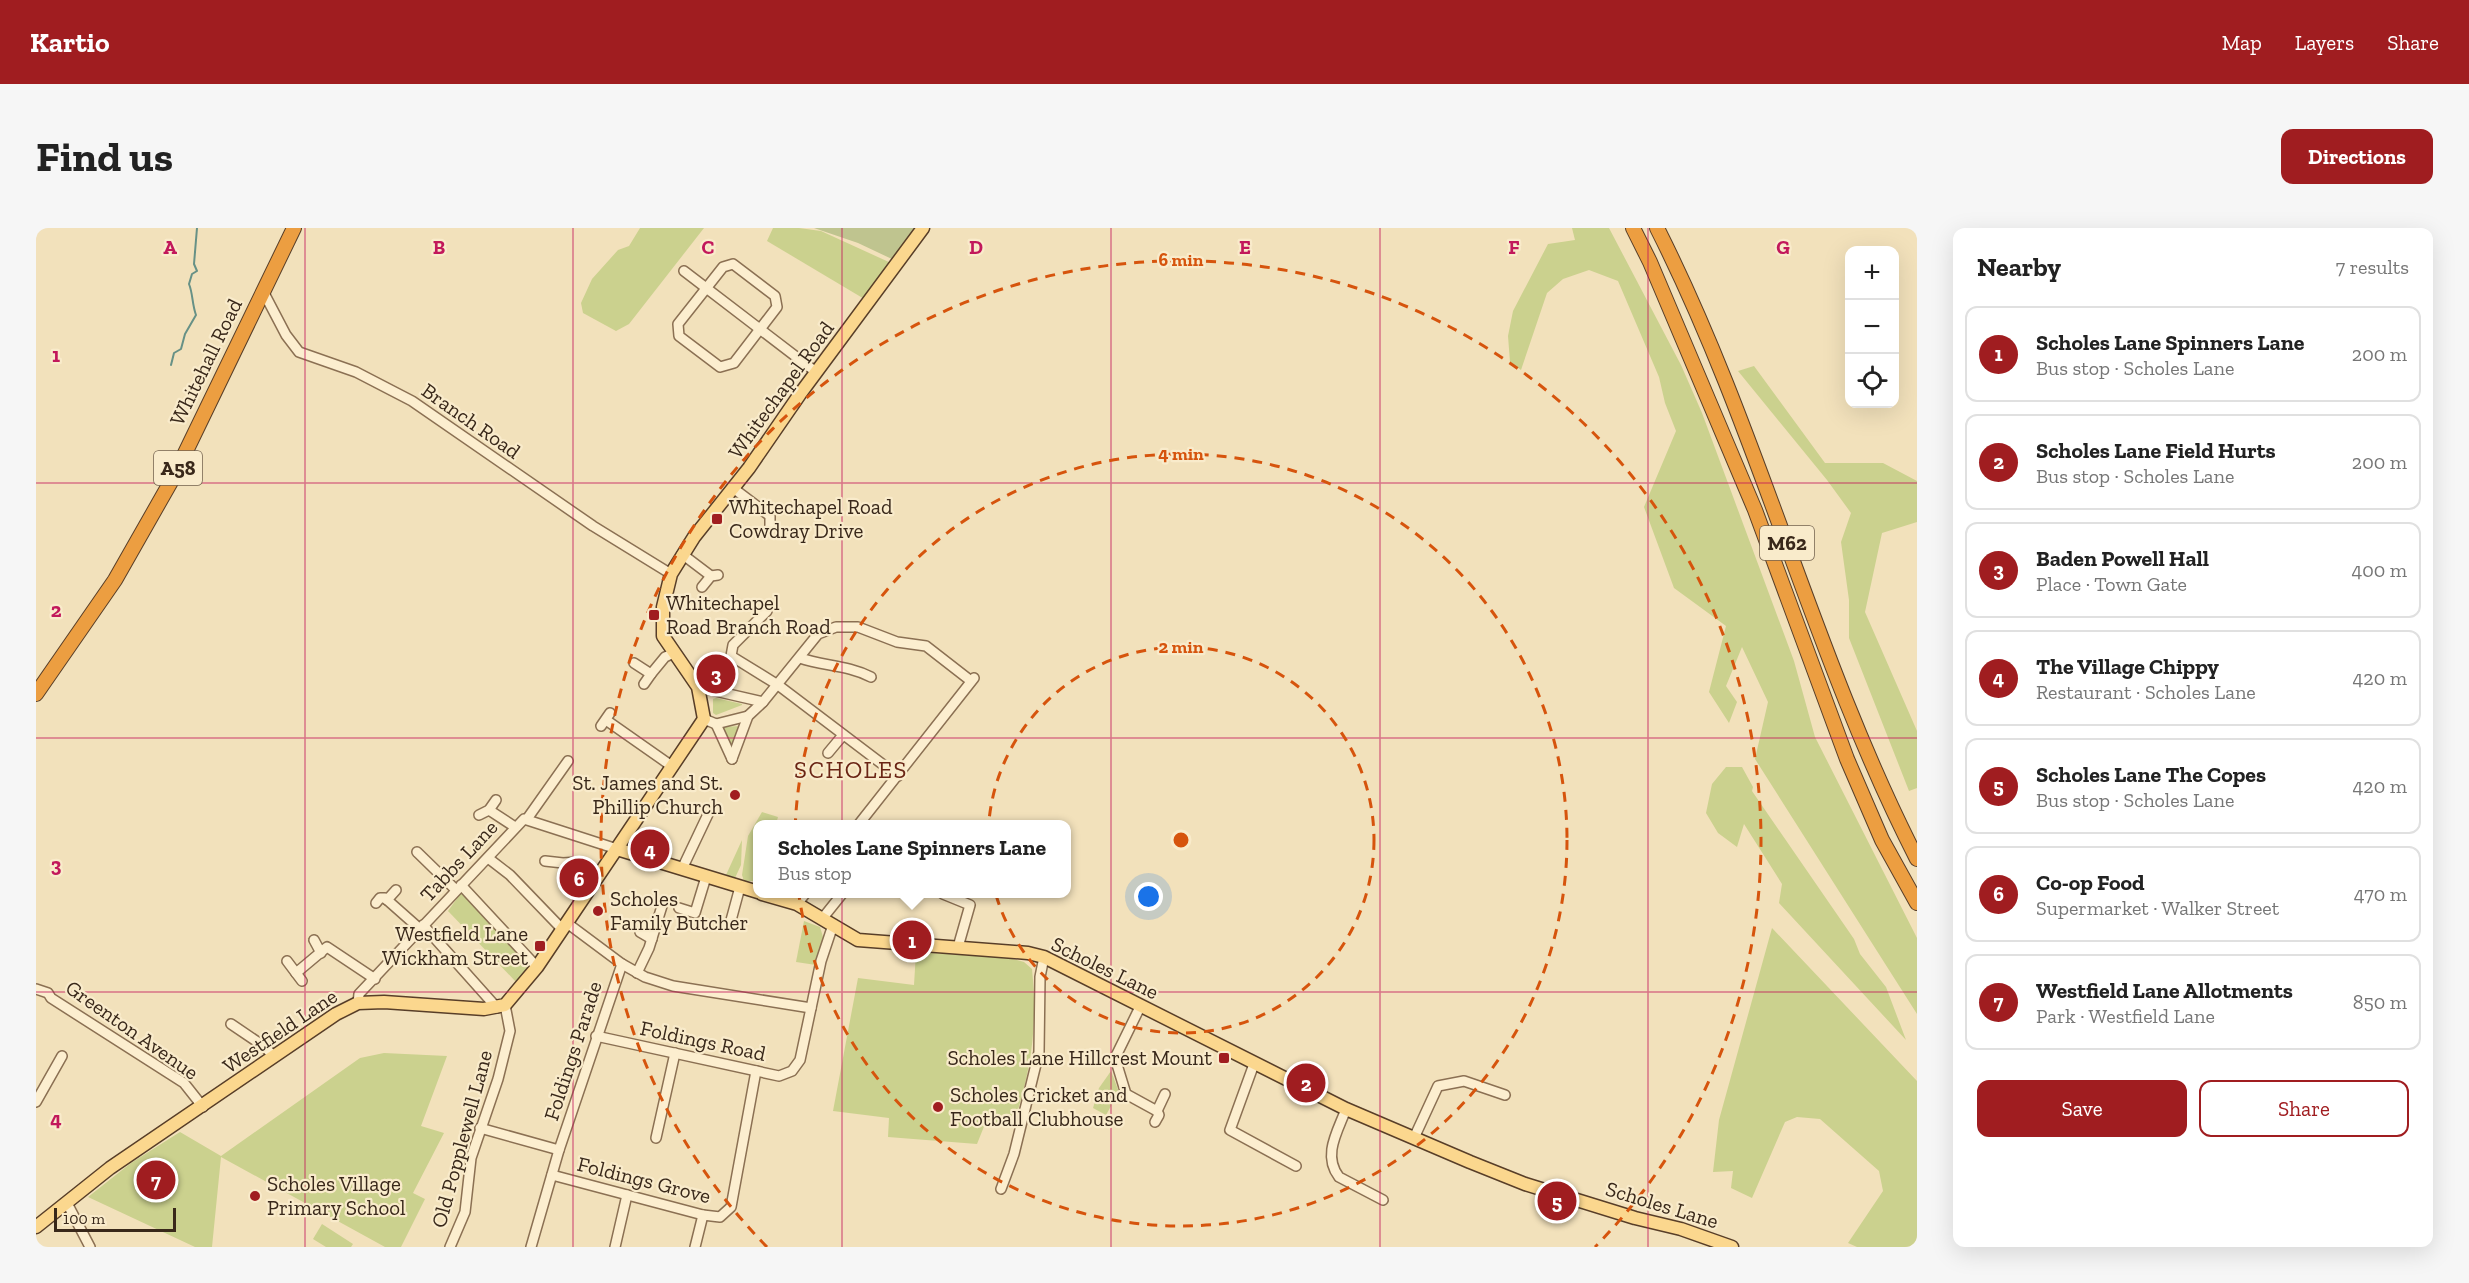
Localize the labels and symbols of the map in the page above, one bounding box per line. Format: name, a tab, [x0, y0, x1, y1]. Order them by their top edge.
text: A	[163, 235, 177, 259]
text: B	[433, 235, 445, 259]
text: C	[702, 235, 715, 259]
text: D	[969, 235, 983, 259]
text: E	[1239, 235, 1251, 259]
text: F	[1508, 235, 1520, 259]
text: G	[1776, 235, 1790, 259]
text: 6 min	[1159, 249, 1204, 271]
street label: Whitehall Road	[164, 294, 247, 429]
street label: Whitechapel Road	[722, 316, 839, 463]
text: 1	[52, 343, 60, 367]
street label: Branch Road	[417, 377, 526, 464]
text: 4 min	[1158, 443, 1204, 465]
road number: A58	[154, 451, 202, 485]
place label: Whitechapel Road Cowdray Drive	[729, 494, 893, 543]
marker: Whitechapel Road Cowdray Drive	[710, 512, 724, 526]
road number: M62	[1760, 526, 1814, 560]
place label: Whitechapel Road Branch Road	[666, 590, 831, 639]
text: 2	[51, 598, 62, 622]
marker: Whitechapel Road Branch Road	[647, 608, 661, 622]
text: 2 min	[1159, 636, 1204, 658]
pin: 3	[696, 652, 736, 696]
district label: SCHOLES	[794, 755, 908, 784]
place label: St. James and St. Phillip Church	[572, 770, 723, 819]
marker: St. James and St. Phillip Church	[728, 788, 742, 802]
street label: Tabbs Lane	[415, 815, 503, 907]
pin: 4	[630, 826, 670, 872]
centre of rings	[1171, 830, 1191, 850]
text: 3	[51, 853, 62, 877]
pin: 6	[560, 856, 598, 900]
your location	[1134, 882, 1163, 911]
place label: Scholes Family Butcher	[610, 886, 748, 935]
marker: Scholes Family Butcher	[591, 904, 605, 918]
pin: 1	[892, 918, 932, 962]
place label: Westfield Lane Wickham Street	[382, 921, 528, 970]
street label: Scholes Lane	[1047, 931, 1163, 1004]
marker: Westfield Lane Wickham Street	[533, 939, 547, 953]
street label: Greenton Avenue	[61, 975, 204, 1085]
street label: Foldings Parade	[538, 978, 607, 1124]
street label: Westfield Lane	[218, 983, 342, 1078]
street label: Foldings Road	[638, 1015, 769, 1066]
place label: Scholes Lane Hillcrest Mount	[947, 1045, 1212, 1070]
street label: Old Popplewell Lane	[426, 1047, 497, 1230]
marker: Scholes Lane Hillcrest Mount	[1217, 1051, 1231, 1065]
pin: 2	[1286, 1060, 1326, 1106]
place label: Scholes Cricket and Football Clubhouse	[950, 1082, 1128, 1131]
marker: Scholes Cricket and Football Clubhouse	[931, 1100, 945, 1114]
text: 4	[50, 1107, 62, 1131]
street label: Foldings Grove	[575, 1151, 714, 1208]
pin: 7	[136, 1158, 176, 1202]
place label: Scholes Village Primary School	[267, 1171, 406, 1220]
street label: Scholes Lane	[1603, 1176, 1722, 1234]
pin: 5	[1538, 1178, 1576, 1224]
marker: Scholes Village Primary School	[248, 1189, 262, 1203]
scale bar	[54, 1205, 176, 1232]

